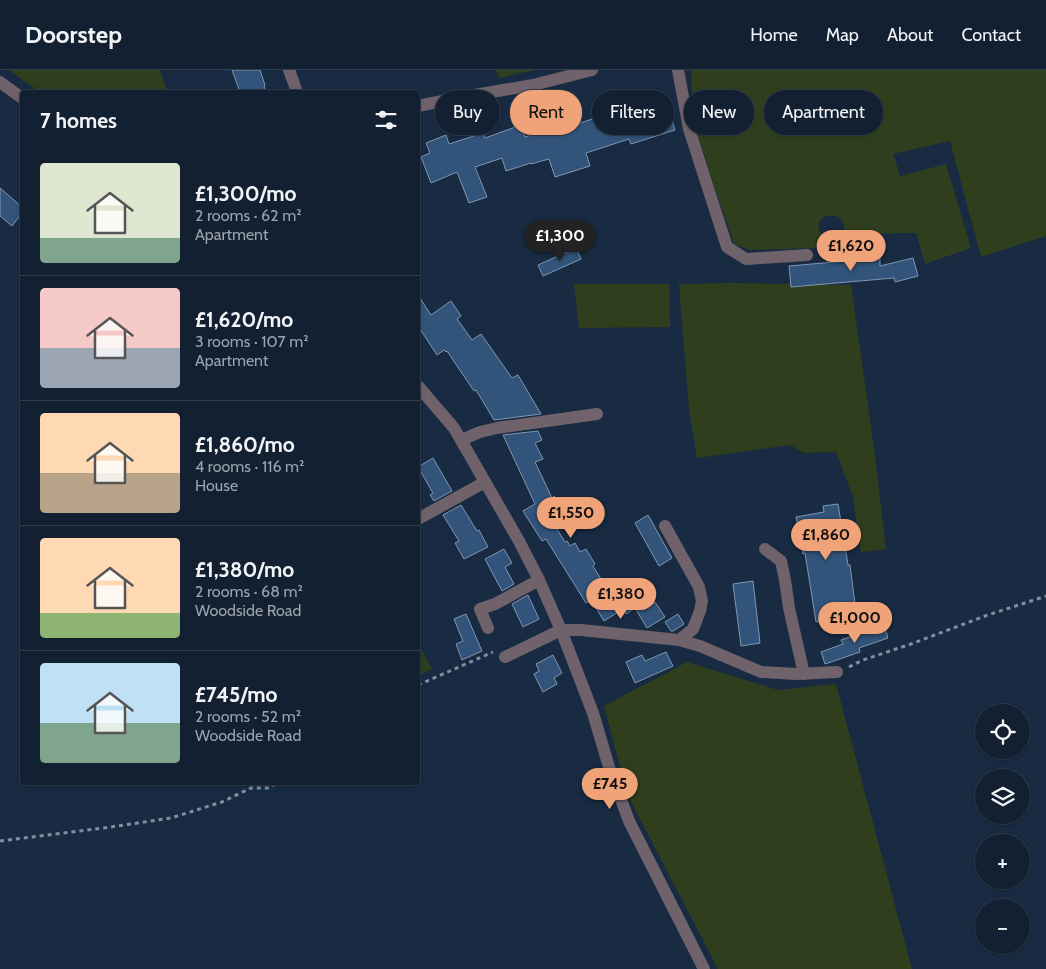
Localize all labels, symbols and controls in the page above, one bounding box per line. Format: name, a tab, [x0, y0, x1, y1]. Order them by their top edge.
text: Doorstep	[25, 20, 122, 49]
text: Home	[750, 24, 798, 46]
text: Map	[826, 24, 859, 46]
text: About	[887, 24, 933, 46]
text: Contact	[961, 24, 1021, 46]
chip: Buy	[435, 90, 500, 135]
chip: Rent	[510, 90, 582, 135]
chip: Filters	[592, 90, 674, 135]
chip: New	[684, 90, 754, 135]
chip: Apartment	[764, 90, 883, 135]
icon: filters	[372, 106, 400, 134]
text: 7 homes	[40, 108, 117, 133]
text: £1,300/mo	[195, 181, 296, 206]
icon: home	[80, 183, 140, 243]
text: 2 rooms · 62 m²	[195, 206, 302, 225]
pin: £1,300	[519, 220, 601, 262]
text: Apartment	[195, 225, 268, 244]
text: £1,300	[535, 226, 585, 245]
pin: £1,620	[810, 230, 892, 272]
text: £1,620	[828, 236, 874, 255]
text: £1,620/mo	[195, 307, 293, 332]
icon: home	[80, 308, 140, 368]
text: 3 rooms · 107 m²	[195, 332, 309, 351]
text: Apartment	[195, 351, 268, 370]
text: £1,860/mo	[195, 432, 295, 457]
icon: home	[80, 433, 140, 493]
text: 4 rooms · 116 m²	[195, 457, 304, 476]
text: House	[195, 476, 238, 495]
pin: £1,550	[530, 496, 612, 539]
text: £1,550	[548, 503, 594, 522]
pin: £1,860	[785, 518, 867, 561]
text: £1,860	[802, 525, 850, 544]
text: £1,380/mo	[195, 557, 294, 582]
icon: home	[80, 558, 140, 618]
pin: £1,380	[580, 578, 662, 620]
text: 2 rooms · 68 m²	[195, 582, 303, 601]
text: £1,380	[597, 584, 645, 603]
text: Woodside Road	[195, 601, 301, 620]
pin: £1,000	[814, 602, 896, 644]
text: £1,000	[829, 608, 881, 627]
text: £745/mo	[195, 682, 277, 707]
icon: home	[80, 683, 140, 743]
map controls	[975, 704, 1030, 954]
button: locate	[975, 704, 1030, 759]
text: 2 rooms · 52 m²	[195, 707, 301, 726]
text: Woodside Road	[195, 726, 301, 745]
pin: £745	[580, 768, 640, 810]
button: layers	[975, 769, 1030, 824]
text: £745	[593, 774, 627, 793]
button: +	[975, 834, 1030, 889]
button: −	[975, 899, 1030, 954]

